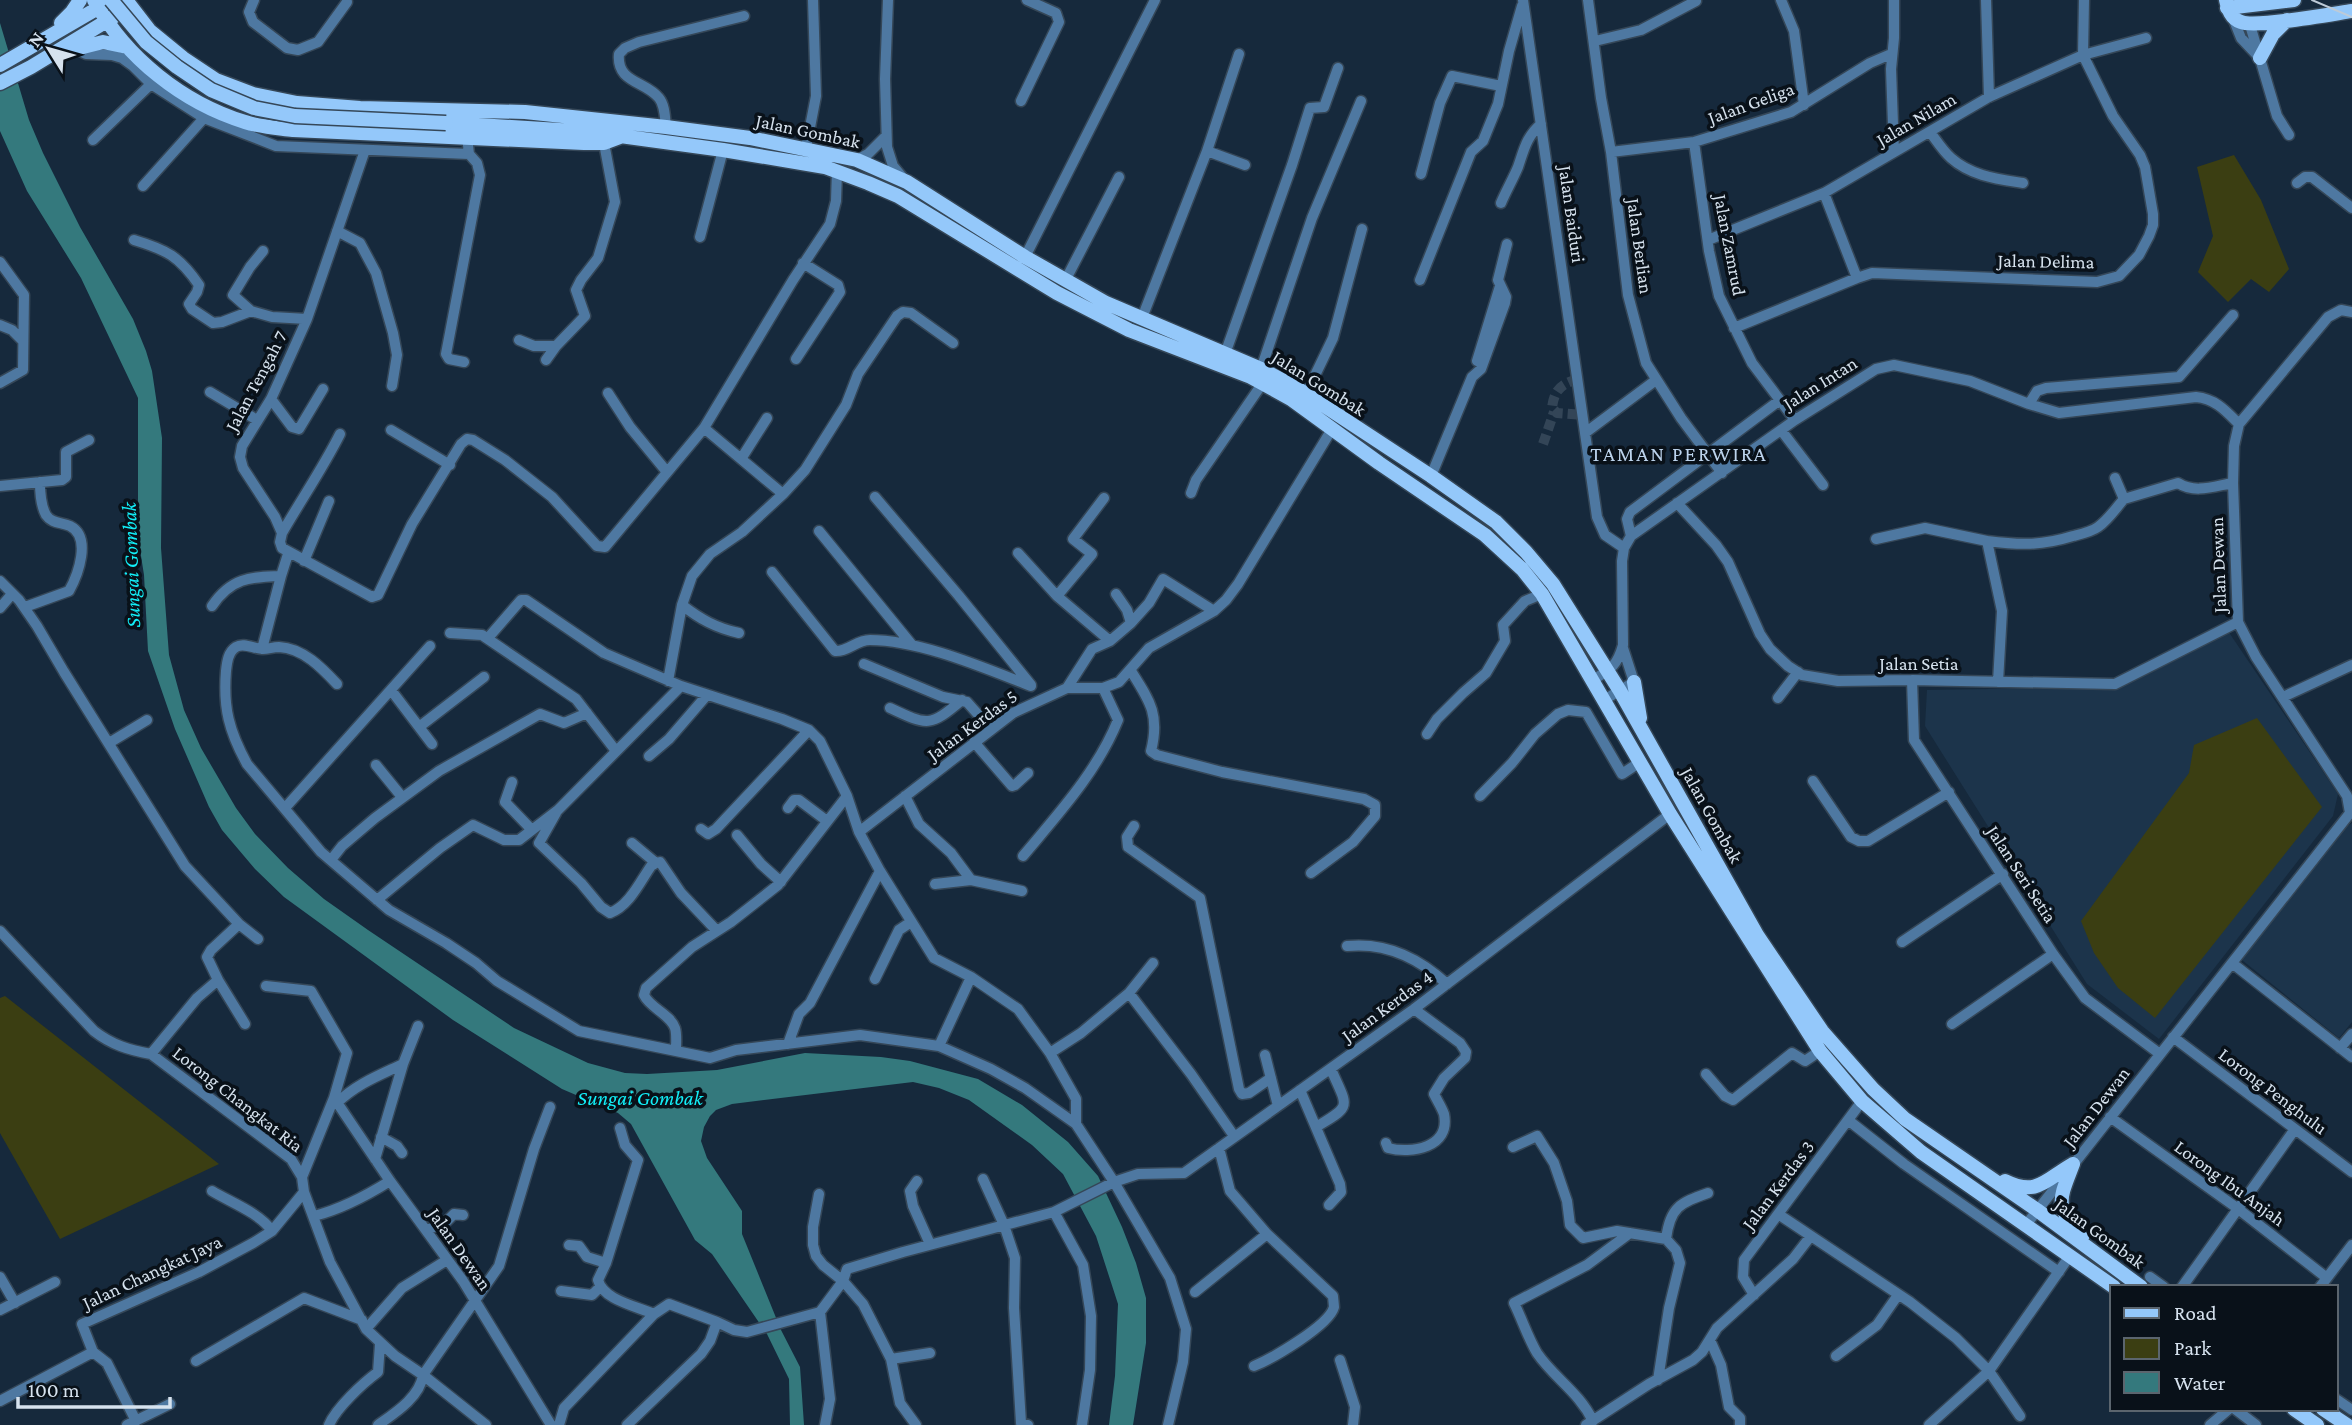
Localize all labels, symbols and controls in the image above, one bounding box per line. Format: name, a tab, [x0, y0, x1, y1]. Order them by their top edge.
north arrow	[14, 14, 84, 84]
text: N	[24, 28, 48, 51]
street label: Jalan Geliga	[1703, 78, 1797, 129]
street label: Jalan Nilam	[1871, 88, 1960, 151]
street label: Jalan Gombak	[752, 109, 863, 153]
street label: Jalan Baiduri	[1555, 162, 1589, 264]
street label: Jalan Zamrud	[1710, 191, 1750, 297]
street label: Jalan Berlian	[1623, 195, 1657, 295]
street label: Jalan Delima	[1995, 250, 2095, 272]
street label: Jalan Tengah 7	[220, 327, 291, 436]
street label: Jalan Gombak	[1267, 345, 1370, 421]
street label: Jalan Intan	[1777, 352, 1861, 415]
district label: TAMAN PERWIRA	[1590, 442, 1768, 466]
water label: Sungai Gombak	[117, 501, 145, 628]
street label: Jalan Dewan	[2206, 517, 2230, 615]
street label: Jalan Setia	[1877, 653, 1959, 674]
street label: Jalan Kerdas 5	[921, 685, 1021, 766]
street label: Jalan Gombak	[1676, 762, 1747, 867]
street label: Jalan Seri Setia	[1982, 820, 2061, 927]
street label: Jalan Kerdas 4	[1336, 966, 1436, 1047]
street label: Lorong Changkat Ria	[169, 1042, 307, 1156]
street label: Lorong Penghulu	[2215, 1044, 2331, 1138]
street label: Jalan Dewan	[2057, 1063, 2134, 1153]
water label: Sungai Gombak	[577, 1086, 704, 1110]
street label: Jalan Kerdas 3	[1736, 1136, 1818, 1235]
street label: Lorong Ibu Anjah	[2170, 1136, 2289, 1231]
street label: Jalan Gombak	[2049, 1192, 2150, 1273]
street label: Jalan Dewan	[423, 1202, 496, 1294]
street label: Jalan Changkat Jaya	[77, 1231, 225, 1314]
legend	[2110, 1285, 2338, 1411]
text: Road	[2174, 1301, 2217, 1325]
text: Park	[2174, 1336, 2211, 1360]
scale bar	[18, 1366, 170, 1410]
text: Water	[2174, 1371, 2226, 1395]
text: 100 m	[28, 1378, 80, 1402]

